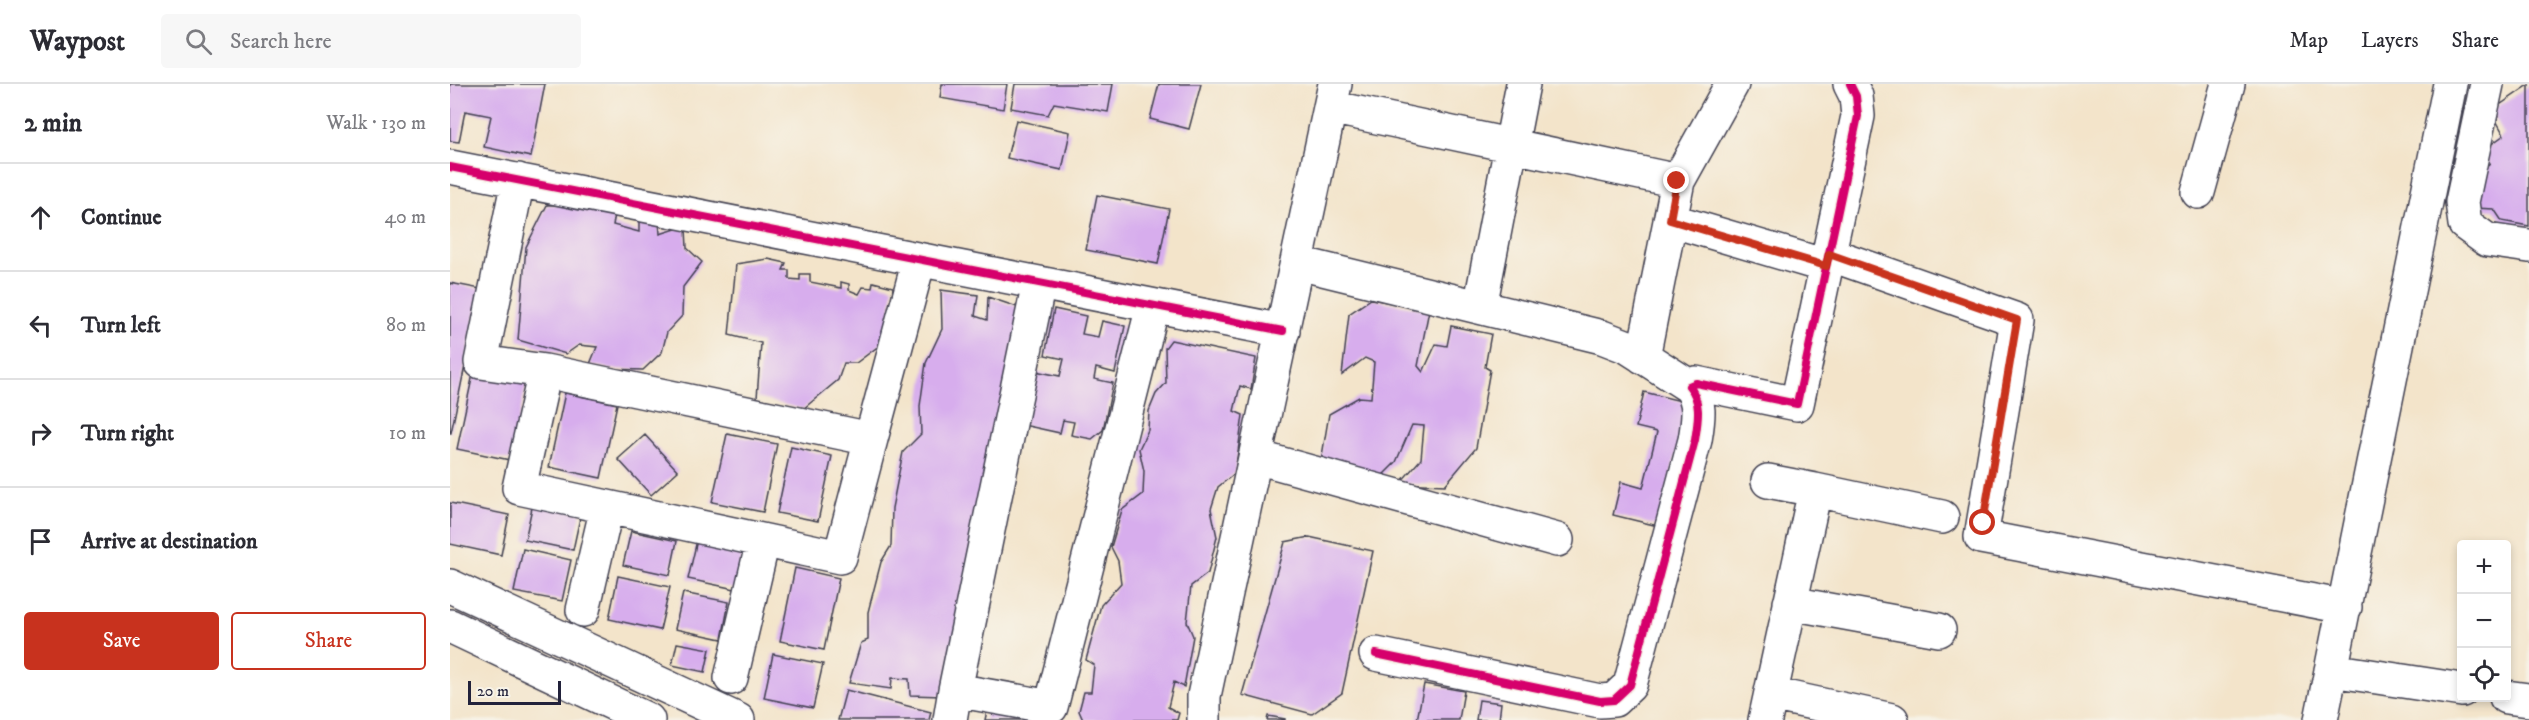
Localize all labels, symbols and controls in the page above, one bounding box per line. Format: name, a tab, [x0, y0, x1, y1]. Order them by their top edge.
search box	[161, 14, 581, 68]
text: Waypost	[30, 24, 125, 59]
icon: search	[182, 25, 215, 58]
text: Search here	[230, 28, 332, 55]
text: Map	[2289, 28, 2328, 54]
text: Layers	[2361, 28, 2419, 54]
text: Share	[2452, 28, 2499, 54]
text: 2 min	[24, 107, 82, 140]
text: Walk · 130 m	[326, 111, 426, 136]
route end	[1663, 167, 1689, 193]
icon: ahead	[24, 201, 57, 234]
text: Continue	[81, 204, 162, 231]
text: 40 m	[384, 205, 426, 230]
icon: left	[24, 309, 57, 342]
text: Turn left	[81, 312, 161, 339]
text: 80 m	[386, 313, 426, 338]
icon: right	[24, 417, 57, 450]
text: Turn right	[81, 420, 174, 447]
text: 10 m	[389, 421, 426, 446]
route start	[1969, 509, 1995, 535]
icon: arrive	[24, 525, 57, 558]
text: Arrive at destination	[81, 528, 258, 555]
map controls	[2457, 540, 2511, 702]
button: +	[2457, 540, 2511, 594]
button: −	[2457, 594, 2511, 648]
button: Save	[24, 612, 219, 670]
button: Share	[231, 612, 426, 670]
button: locate	[2457, 648, 2511, 702]
scale bar	[468, 678, 561, 706]
text: 20 m	[477, 681, 509, 701]

